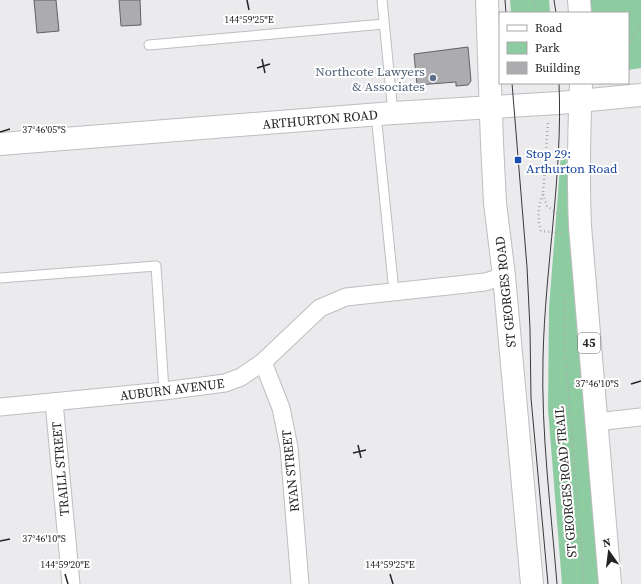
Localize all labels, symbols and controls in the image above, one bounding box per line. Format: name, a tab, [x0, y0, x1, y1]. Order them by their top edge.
legend	[499, 12, 629, 84]
text: 144°59'25"E	[224, 13, 274, 26]
text: Road	[535, 20, 562, 36]
text: Park	[535, 40, 560, 56]
text: Building	[535, 60, 580, 76]
place label: Northcote Lawyers & Associates	[315, 63, 425, 95]
marker: Northcote Lawyers & Associates	[428, 73, 438, 83]
street label: ARTHURTON ROAD	[262, 106, 378, 133]
text: 37°46'05"S	[22, 123, 66, 136]
place label: Stop 29: Arthurton Road	[526, 145, 618, 177]
marker: Stop 29: Arthurton Road	[513, 155, 523, 165]
street label: ST GEORGES ROAD	[491, 236, 520, 348]
road number: 45	[578, 333, 600, 353]
street label: AUBURN AVENUE	[119, 375, 225, 404]
text: 37°46'10"S	[575, 377, 619, 390]
street label: ST GEORGES ROAD TRAIL	[550, 405, 581, 558]
street label: TRAILL STREET	[48, 421, 73, 517]
street label: RYAN STREET	[278, 429, 303, 513]
text: 37°46'10"S	[22, 532, 66, 545]
north arrow	[589, 532, 629, 572]
text: N	[601, 535, 612, 551]
text: 144°59'20"E	[40, 558, 90, 571]
text: 144°59'25"E	[365, 558, 415, 571]

